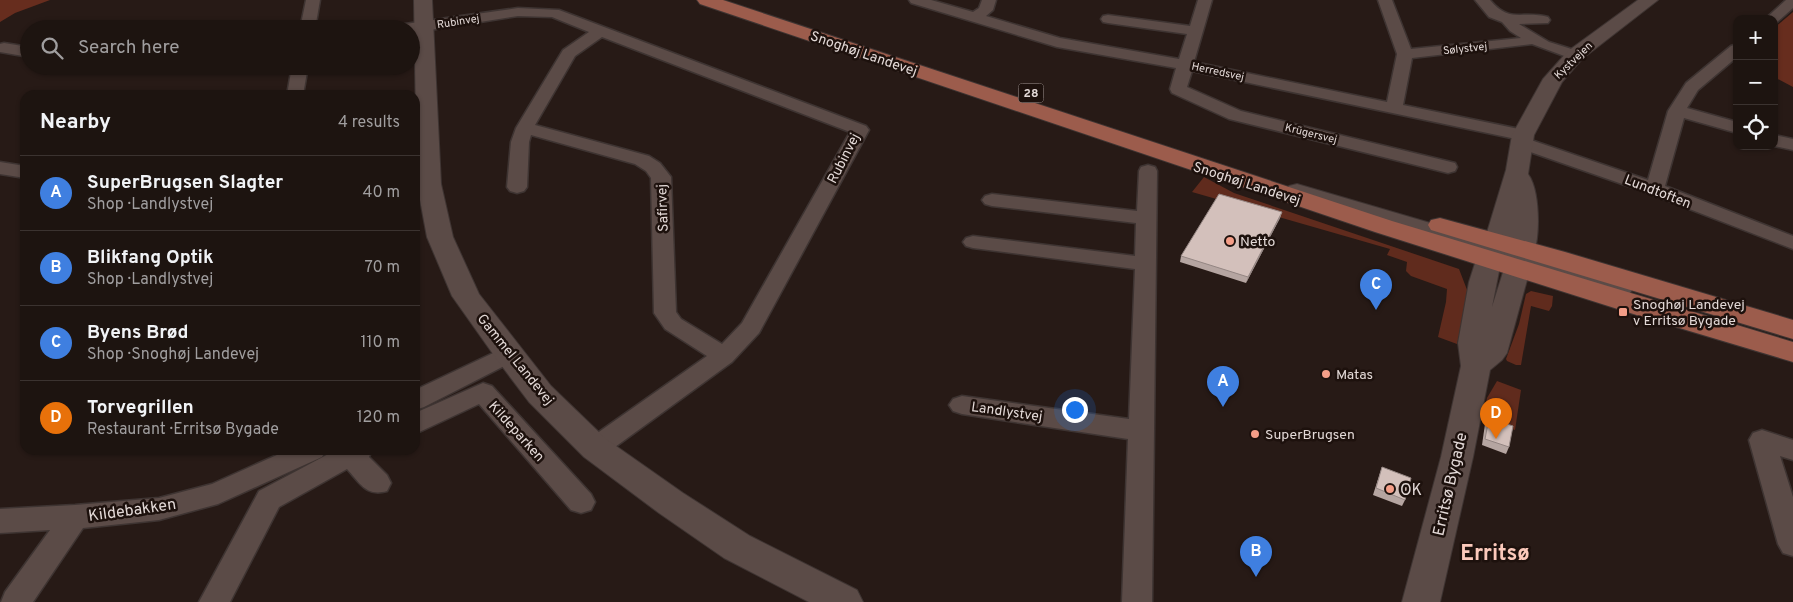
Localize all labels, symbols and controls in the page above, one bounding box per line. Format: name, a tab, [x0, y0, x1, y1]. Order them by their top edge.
street label: Rubinvej	[436, 12, 480, 32]
map controls	[1733, 15, 1778, 150]
button: +	[1733, 15, 1778, 60]
search box	[20, 20, 420, 75]
street label: Snoghøj Landevej	[808, 28, 919, 81]
icon: search	[38, 34, 66, 62]
text: Search here	[78, 36, 180, 60]
street label: Kystvejen	[1552, 39, 1596, 82]
street label: Sølystvej	[1442, 40, 1488, 58]
street label: Herredsvej	[1190, 60, 1245, 84]
button: −	[1733, 60, 1778, 105]
road number: 28	[1018, 84, 1044, 102]
button: locate	[1733, 105, 1778, 150]
text: Nearby	[40, 109, 111, 136]
text: 4 results	[338, 113, 400, 133]
street label: Krügersvej	[1283, 121, 1338, 147]
street label: Rubinvej	[824, 131, 864, 187]
street label: Snoghøj Landevej	[1191, 159, 1302, 210]
text: SuperBrugsen Slagter	[87, 171, 283, 195]
street label: Lundtoften	[1622, 172, 1693, 213]
text: A	[50, 183, 62, 203]
text: 40 m	[362, 183, 400, 203]
street label: Safirvej	[654, 184, 673, 232]
text: Shop · Landlystvej	[87, 195, 213, 215]
place label: Netto	[1240, 234, 1276, 251]
marker: Netto	[1224, 235, 1236, 247]
text: Blikfang Optik	[87, 246, 214, 270]
text: B	[50, 258, 62, 278]
text: 70 m	[365, 258, 400, 278]
pin: C	[1360, 269, 1392, 310]
text: Shop · Landlystvej	[87, 270, 213, 290]
place label: Snoghøj Landevej v Erritsø Bygade	[1633, 297, 1745, 330]
marker: Snoghøj Landevej v Erritsø Bygade	[1617, 306, 1629, 318]
street label: Gammel Landevej	[473, 311, 557, 409]
text: Byens Brød	[87, 321, 189, 345]
text: C	[51, 333, 61, 353]
text: 110 m	[360, 333, 400, 353]
text: Shop · Snoghøj Landevej	[87, 345, 259, 365]
pin: A	[1207, 366, 1239, 407]
place label: Matas	[1336, 367, 1373, 384]
marker: Matas	[1320, 368, 1332, 380]
text: Torvegrillen	[87, 396, 194, 420]
your location	[1062, 397, 1088, 423]
street label: Kildeparken	[484, 398, 547, 466]
pin: D	[1480, 398, 1512, 439]
street label: Landlystvej	[970, 399, 1044, 426]
text: D	[50, 408, 62, 428]
text: 120 m	[357, 408, 400, 428]
text: Restaurant · Erritsø Bygade	[87, 420, 279, 440]
place label: SuperBrugsen	[1265, 427, 1355, 444]
marker: SuperBrugsen	[1249, 428, 1261, 440]
street label: Erritsø Bygade	[1429, 431, 1473, 538]
place label: OK	[1400, 481, 1422, 501]
marker: OK	[1384, 483, 1396, 495]
street label: Kildebakken	[87, 495, 177, 527]
pin: B	[1240, 536, 1272, 577]
district label: Erritsø	[1460, 541, 1530, 568]

